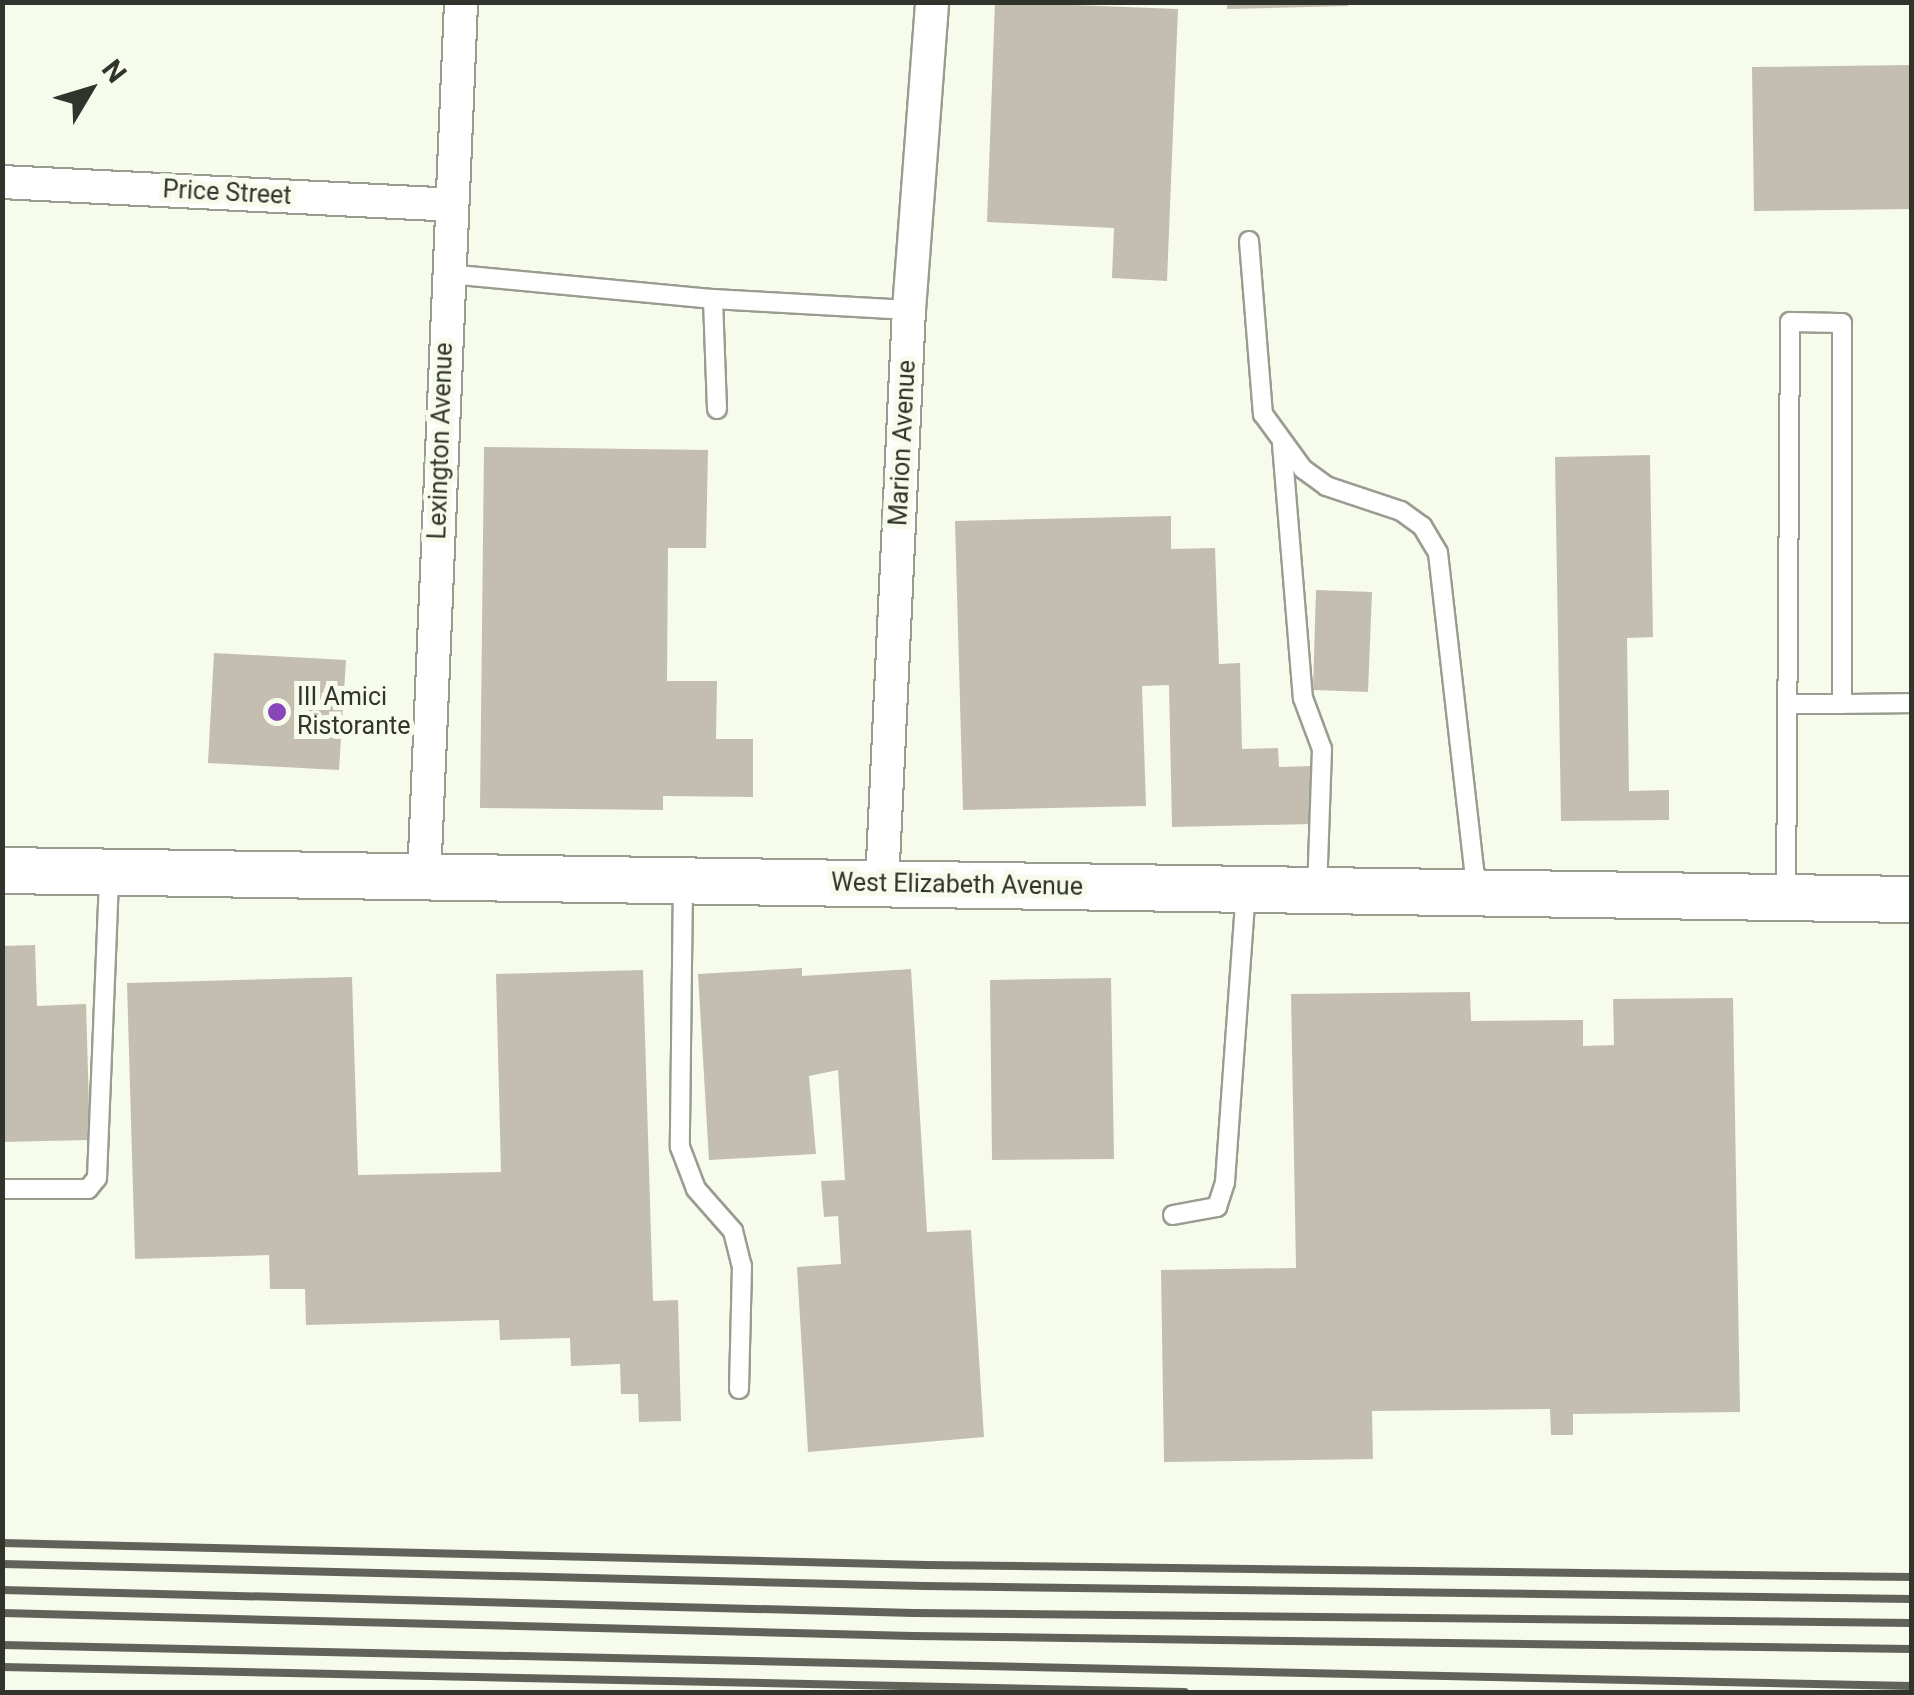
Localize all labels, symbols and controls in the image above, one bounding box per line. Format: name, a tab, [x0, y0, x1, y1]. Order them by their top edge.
north arrow	[40, 40, 140, 140]
text: N	[95, 53, 133, 89]
street label: Price Street	[162, 175, 292, 211]
street label: Lexington Avenue	[423, 342, 459, 540]
street label: Marion Avenue	[884, 359, 922, 527]
place label: III Amici Ristorante	[297, 683, 410, 742]
marker: III Amici Ristorante	[266, 701, 288, 723]
street label: West Elizabeth Avenue	[831, 868, 1083, 902]

